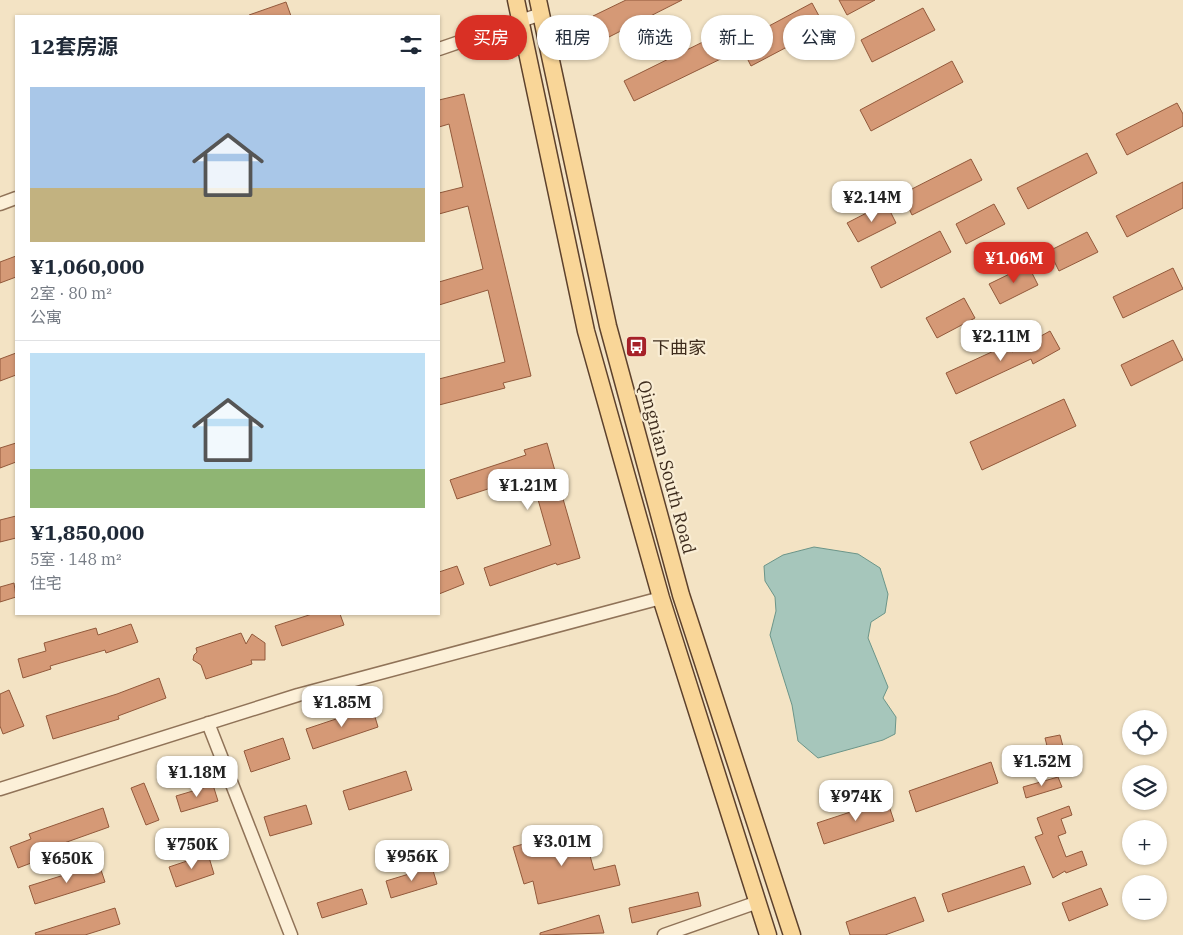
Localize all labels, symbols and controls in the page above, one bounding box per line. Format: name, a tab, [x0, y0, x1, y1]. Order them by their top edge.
chip: 买房	[455, 15, 527, 60]
chip: 租房	[537, 15, 609, 60]
chip: 筛选	[619, 15, 691, 60]
chip: 新上	[701, 15, 773, 60]
chip: 公寓	[783, 15, 855, 60]
icon: filters	[397, 31, 425, 59]
text: 12套房源	[30, 32, 118, 60]
icon: home	[183, 120, 273, 210]
pin: ¥2.14M	[831, 180, 913, 223]
text: ¥2.14M	[843, 187, 901, 207]
pin: ¥1.06M	[973, 242, 1055, 284]
text: ¥1.06M	[985, 248, 1043, 268]
text: ¥1,060,000	[30, 252, 144, 280]
text: 2室 · 80 m²	[30, 283, 112, 303]
text: 公寓	[30, 307, 62, 327]
pin: ¥2.11M	[960, 320, 1042, 362]
text: ¥2.11M	[972, 326, 1030, 346]
bus stop icon: 下曲家	[624, 335, 648, 359]
place label: 下曲家	[652, 336, 706, 359]
street label: Qingnian South Road	[633, 378, 701, 557]
icon: home	[183, 385, 273, 475]
pin: ¥1.21M	[487, 468, 569, 511]
text: ¥1.21M	[499, 475, 557, 495]
text: ¥1,850,000	[30, 518, 144, 546]
text: 5室 · 148 m²	[30, 549, 122, 569]
text: 住宅	[30, 573, 62, 593]
pin: ¥1.85M	[301, 686, 383, 728]
text: ¥1.85M	[313, 692, 371, 712]
map controls	[1122, 710, 1167, 920]
button: locate	[1122, 710, 1167, 755]
pin: ¥1.52M	[1001, 744, 1083, 787]
text: ¥1.52M	[1013, 751, 1071, 771]
pin: ¥1.18M	[156, 756, 238, 798]
text: ¥1.18M	[168, 762, 226, 782]
button: layers	[1122, 765, 1167, 810]
pin: ¥974K	[821, 780, 891, 822]
text: ¥974K	[830, 786, 882, 806]
button: +	[1122, 820, 1167, 865]
pin: ¥3.01M	[521, 824, 603, 867]
pin: ¥750K	[157, 828, 227, 870]
text: ¥3.01M	[533, 831, 591, 851]
text: ¥750K	[166, 834, 218, 854]
pin: ¥956K	[377, 840, 447, 882]
pin: ¥650K	[32, 842, 102, 884]
text: ¥956K	[386, 846, 438, 866]
text: ¥650K	[41, 848, 93, 868]
button: −	[1122, 875, 1167, 920]

